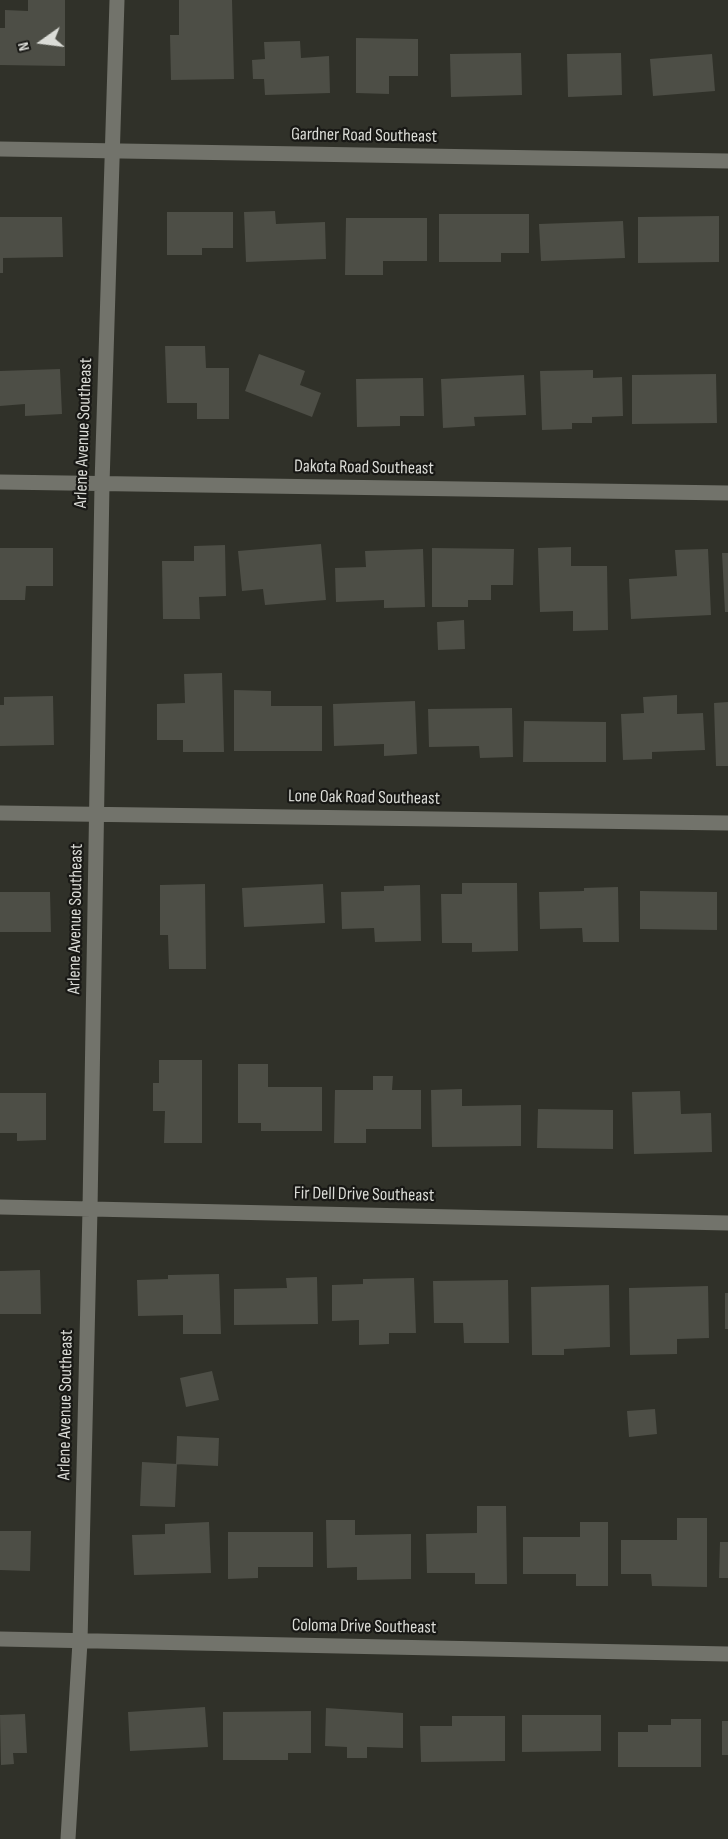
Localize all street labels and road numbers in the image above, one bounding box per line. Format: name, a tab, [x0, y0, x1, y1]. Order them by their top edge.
street label: Gardner Road Southeast	[291, 124, 437, 148]
street label: Arlene Avenue Southeast	[71, 357, 97, 509]
street label: Dakota Road Southeast	[294, 456, 434, 480]
street label: Lone Oak Road Southeast	[288, 786, 440, 810]
street label: Arlene Avenue Southeast	[64, 844, 88, 994]
street label: Fir Dell Drive Southeast	[294, 1183, 434, 1207]
street label: Arlene Avenue Southeast	[54, 1330, 78, 1480]
street label: Coloma Drive Southeast	[292, 1615, 436, 1639]

